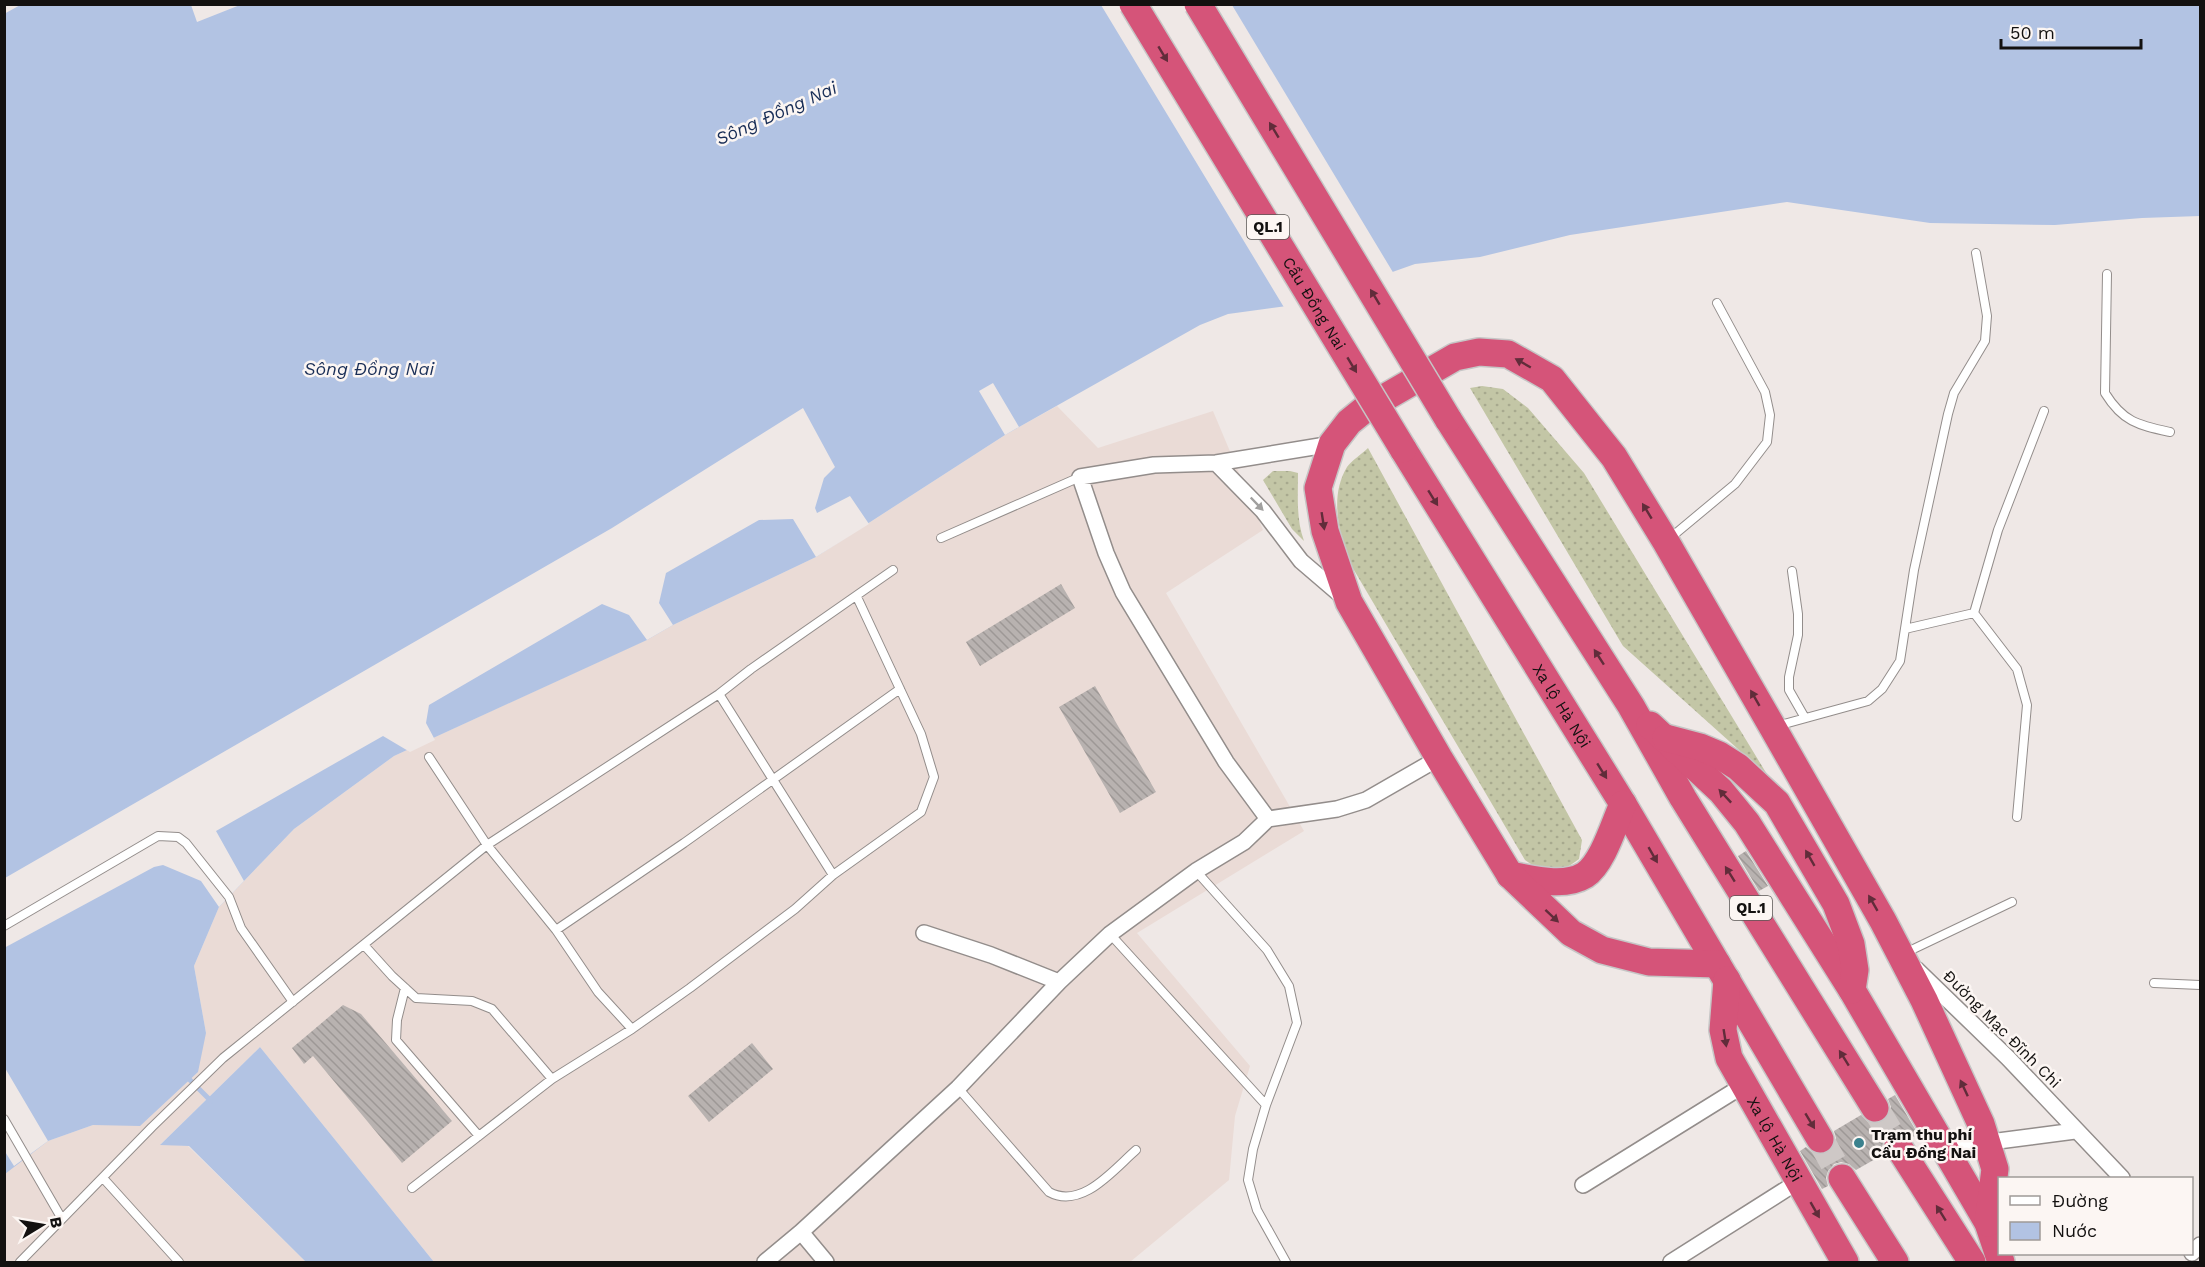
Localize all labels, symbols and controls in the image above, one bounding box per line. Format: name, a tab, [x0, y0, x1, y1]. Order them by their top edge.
scale bar	[2001, 12, 2140, 50]
text: 50 m	[2010, 22, 2055, 43]
one-way arrow	[1158, 46, 1169, 63]
water label: Sông Đồng Nai	[712, 76, 841, 149]
one-way arrow	[1269, 122, 1280, 138]
road number: QL.1	[1247, 215, 1289, 239]
street label: Cầu Đồng Nai	[1279, 253, 1350, 353]
one-way arrow	[1369, 289, 1380, 305]
one-way arrow	[1346, 357, 1357, 373]
water label: Sông Đồng Nai	[304, 358, 435, 379]
one-way arrow	[1515, 359, 1532, 369]
one-way arrow	[1428, 490, 1439, 506]
one-way arrow	[1249, 497, 1263, 511]
one-way arrow	[1641, 503, 1652, 519]
one-way arrow	[1319, 511, 1328, 530]
one-way arrow	[1594, 649, 1605, 665]
street label: Xa lộ Hà Nội	[1529, 660, 1595, 751]
one-way arrow	[1751, 689, 1761, 706]
one-way arrow	[1597, 763, 1608, 779]
one-way arrow	[1718, 789, 1732, 804]
one-way arrow	[1648, 847, 1658, 864]
one-way arrow	[1805, 849, 1815, 866]
one-way arrow	[1725, 866, 1736, 882]
one-way arrow	[1868, 894, 1878, 911]
road number: QL.1	[1730, 896, 1772, 920]
one-way arrow	[1545, 908, 1559, 922]
street label: Đường Mạc Đĩnh Chi	[1939, 966, 2065, 1092]
one-way arrow	[1720, 1029, 1729, 1048]
one-way arrow	[1838, 1050, 1849, 1066]
one-way arrow	[1960, 1080, 1969, 1097]
street label: Xa lộ Hà Nội	[1743, 1093, 1807, 1185]
one-way arrow	[1804, 1113, 1815, 1129]
place label: Trạm thu phí Cầu Đồng Nai	[1871, 1125, 1976, 1162]
marker: Trạm thu phí Cầu Đồng Nai	[1852, 1136, 1866, 1150]
legend	[1998, 1177, 2193, 1255]
text: Đường	[2052, 1190, 2108, 1211]
north arrow	[12, 1195, 72, 1255]
one-way arrow	[1810, 1202, 1821, 1218]
one-way arrow	[1935, 1205, 1946, 1221]
text: B	[46, 1215, 67, 1229]
text: Nước	[2052, 1220, 2097, 1241]

